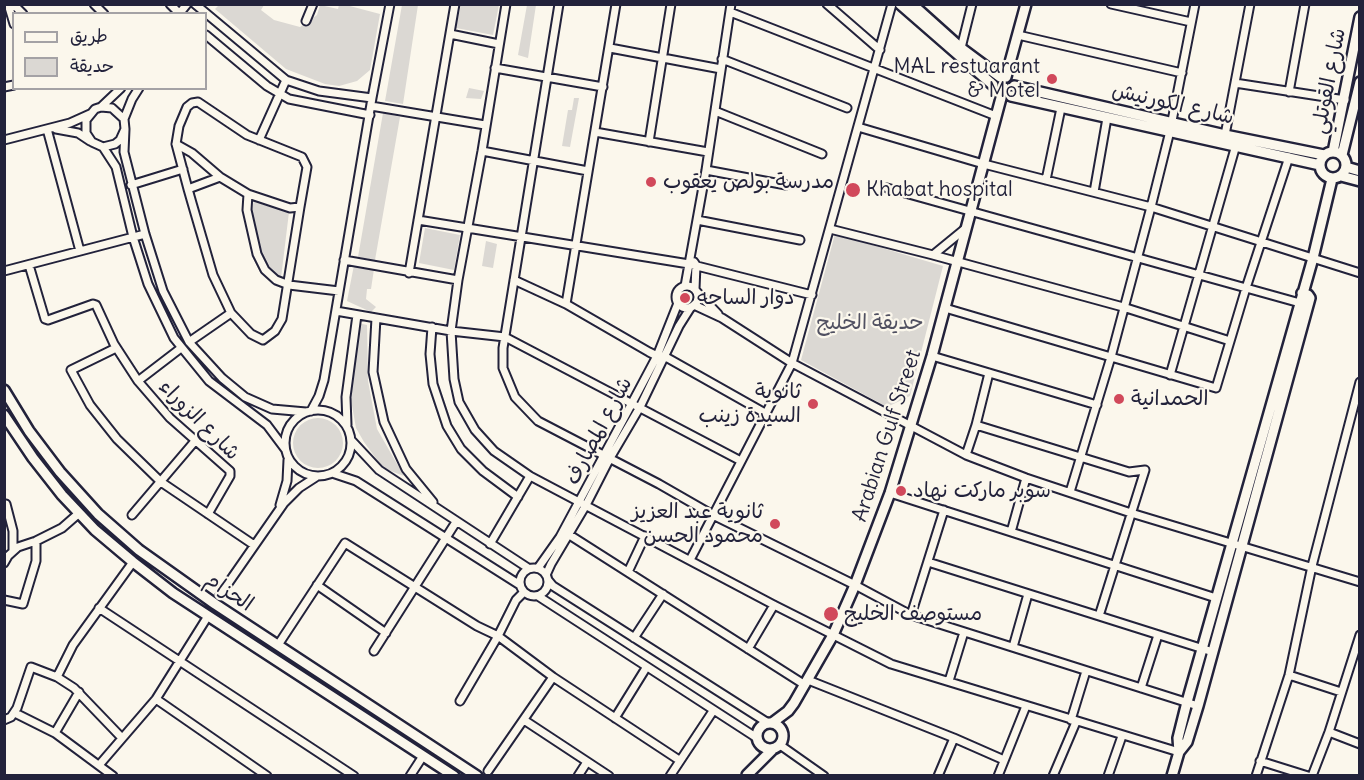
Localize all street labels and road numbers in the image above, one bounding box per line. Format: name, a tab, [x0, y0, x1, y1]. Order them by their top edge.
street label: شارع القوتلي	[1306, 26, 1352, 136]
street label: شارع الكورنيش	[1110, 78, 1236, 130]
street label: Arabian Gulf Street	[847, 347, 927, 525]
street label: شارع المصارف	[560, 373, 638, 489]
street label: شارع الزوراء	[153, 374, 245, 466]
street label: الحزام	[200, 567, 258, 617]

